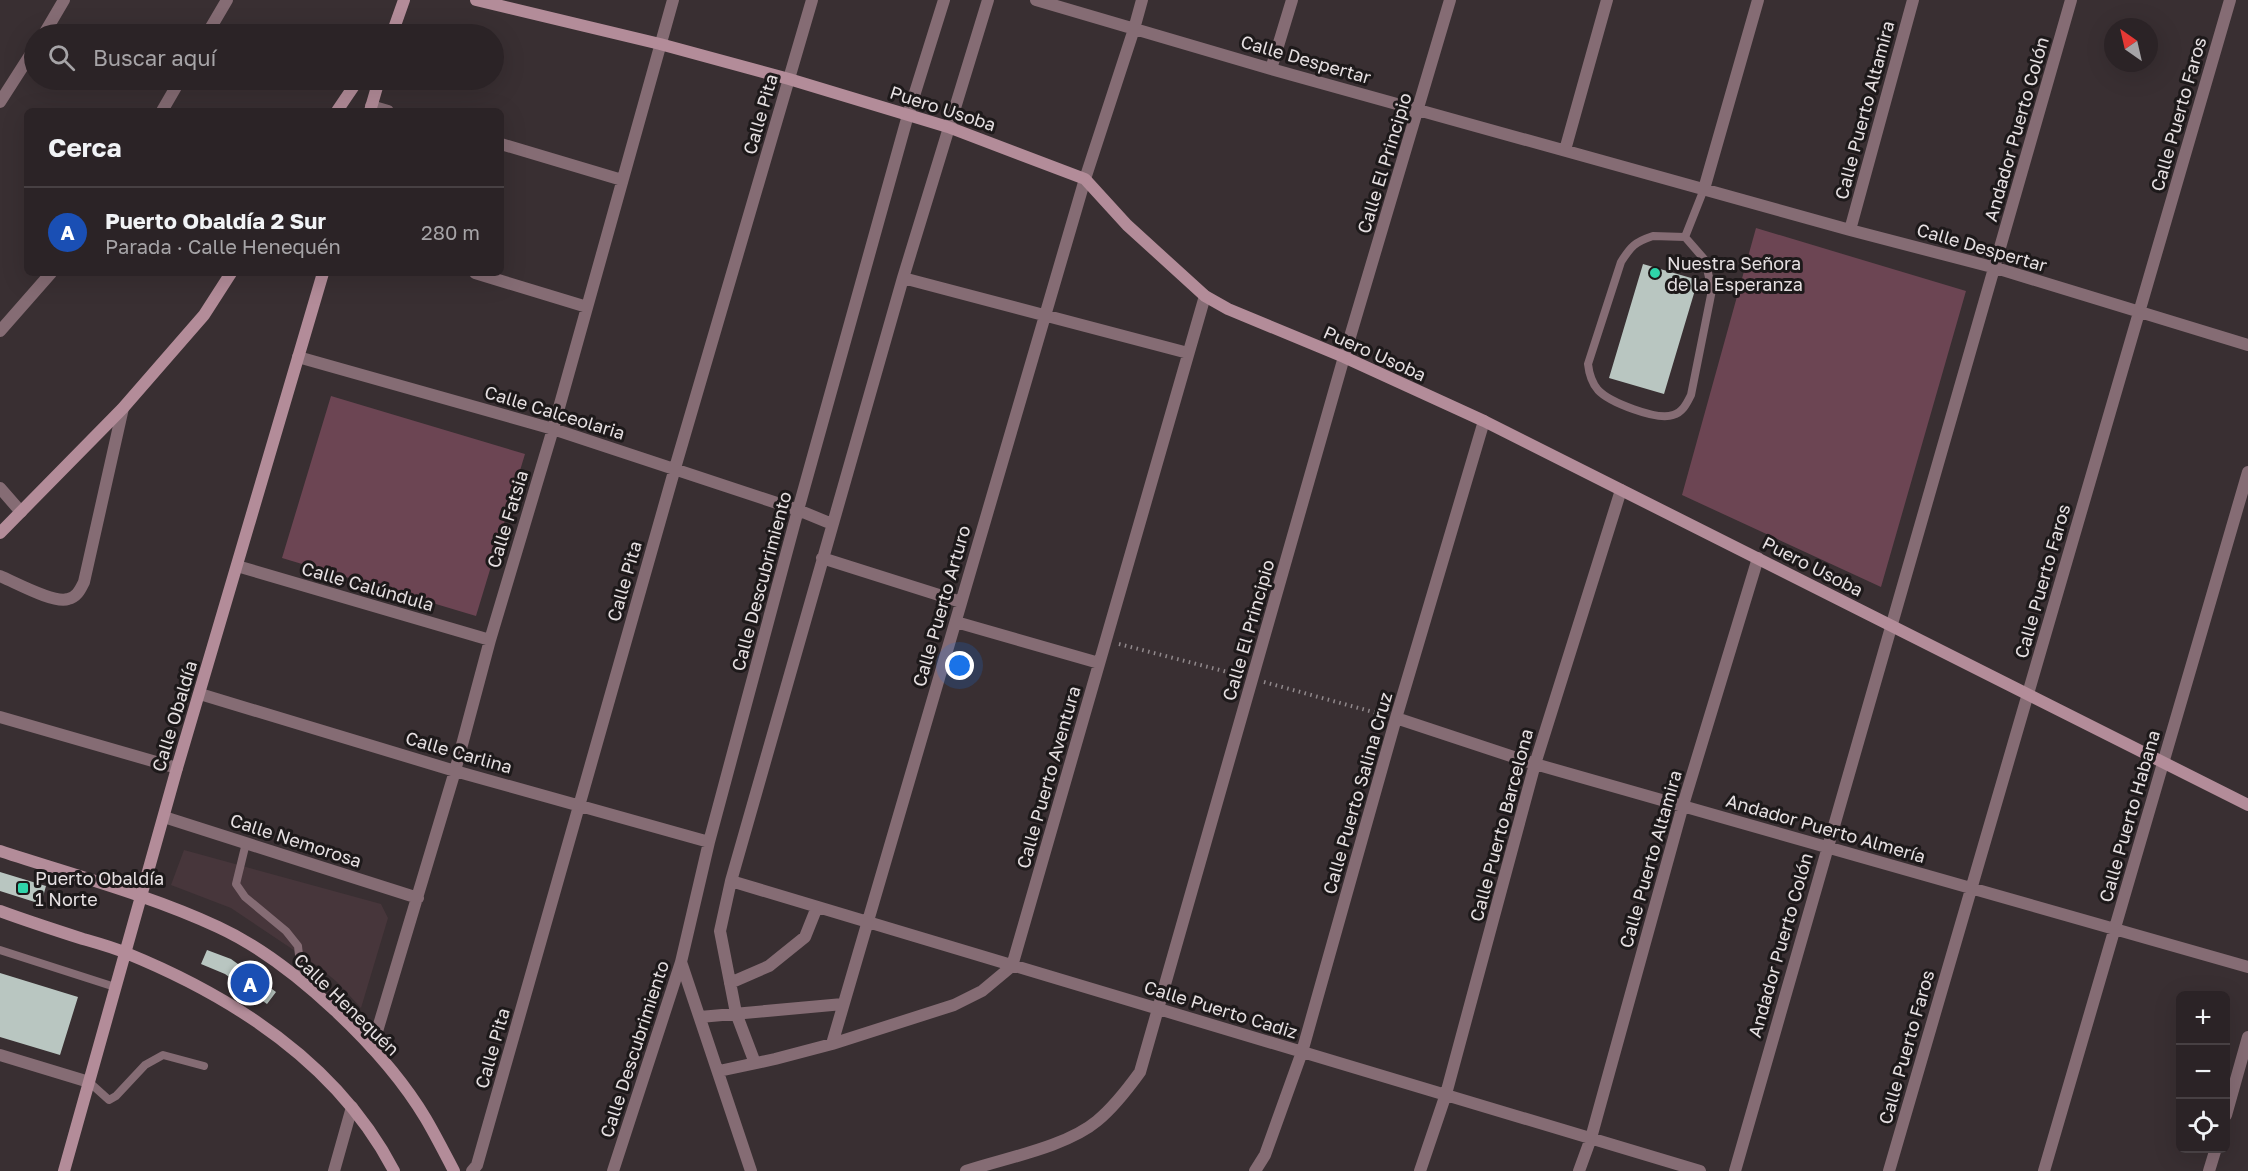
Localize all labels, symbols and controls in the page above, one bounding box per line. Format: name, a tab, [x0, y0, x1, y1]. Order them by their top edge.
street label: Calle Puerto Altamira	[1830, 18, 1898, 202]
north arrow	[2104, 18, 2158, 72]
search box	[24, 24, 504, 90]
street label: Calle Despertar	[1238, 30, 1374, 88]
street label: Andador Puerto Colón	[1979, 34, 2053, 224]
street label: Calle Puerto Faros	[2145, 34, 2211, 194]
icon: search	[45, 41, 78, 74]
text: Buscar aquí	[93, 44, 216, 71]
street label: Calle Pita	[738, 71, 782, 157]
street label: Puero Usoba	[887, 81, 999, 135]
street label: Calle El Principio	[1352, 90, 1416, 236]
text: Cerca	[48, 132, 122, 163]
text: Puerto Obaldía 2 Sur	[105, 207, 326, 234]
street label: Calle Despertar	[1914, 218, 2050, 276]
text: A	[60, 220, 75, 244]
text: 280 m	[421, 220, 480, 244]
text: Parada · Calle Henequén	[105, 234, 341, 258]
place label: Nuestra Señora de la Esperanza	[1667, 252, 1803, 295]
marker: Nuestra Señora de la Esperanza	[1648, 266, 1662, 280]
street label: Puero Usoba	[1320, 321, 1430, 385]
street label: Calle Calceolaria	[482, 380, 628, 444]
street label: Calle Fatsia	[482, 468, 532, 570]
street label: Calle Descubrimiento	[726, 489, 796, 673]
street label: Calle Puerto Faros	[2009, 501, 2075, 661]
street label: Calle Puerto Arturo	[907, 523, 975, 689]
street label: Puero Usoba	[1759, 531, 1867, 601]
street label: Calle Pita	[602, 538, 646, 624]
street label: Calle Calúndula	[299, 557, 437, 615]
street label: Calle El Principio	[1217, 557, 1279, 703]
your location	[945, 651, 974, 680]
street label: Calle Obaldía	[147, 658, 201, 774]
street label: Calle Puerto Aventura	[1011, 683, 1085, 871]
street label: Calle Puerto Salina Cruz	[1318, 689, 1396, 897]
street label: Calle Carlina	[403, 726, 515, 778]
street label: Calle Puerto Barcelona	[1465, 726, 1537, 924]
street label: Calle Puerto Habana	[2094, 727, 2164, 905]
street label: Calle Puerto Altamira	[1614, 768, 1686, 950]
street label: Andador Puerto Almería	[1724, 789, 1928, 867]
street label: Calle Nemorosa	[228, 808, 364, 872]
street label: Andador Puerto Colón	[1743, 850, 1817, 1040]
place label: Puerto Obaldía 1 Norte	[35, 867, 164, 910]
marker: Puerto Obaldía 1 Norte	[16, 881, 30, 895]
street label: Calle Henequén	[290, 948, 404, 1060]
street label: Calle Descubrimiento	[595, 958, 673, 1140]
pin: A	[230, 960, 270, 1006]
street label: Calle Puerto Faros	[1873, 967, 1939, 1127]
street label: Calle Puerto Cadiz	[1142, 975, 1300, 1043]
map controls	[2176, 991, 2230, 1153]
button: +	[2176, 991, 2230, 1045]
street label: Calle Pita	[470, 1005, 514, 1091]
button: −	[2176, 1045, 2230, 1099]
button: locate	[2176, 1099, 2230, 1153]

